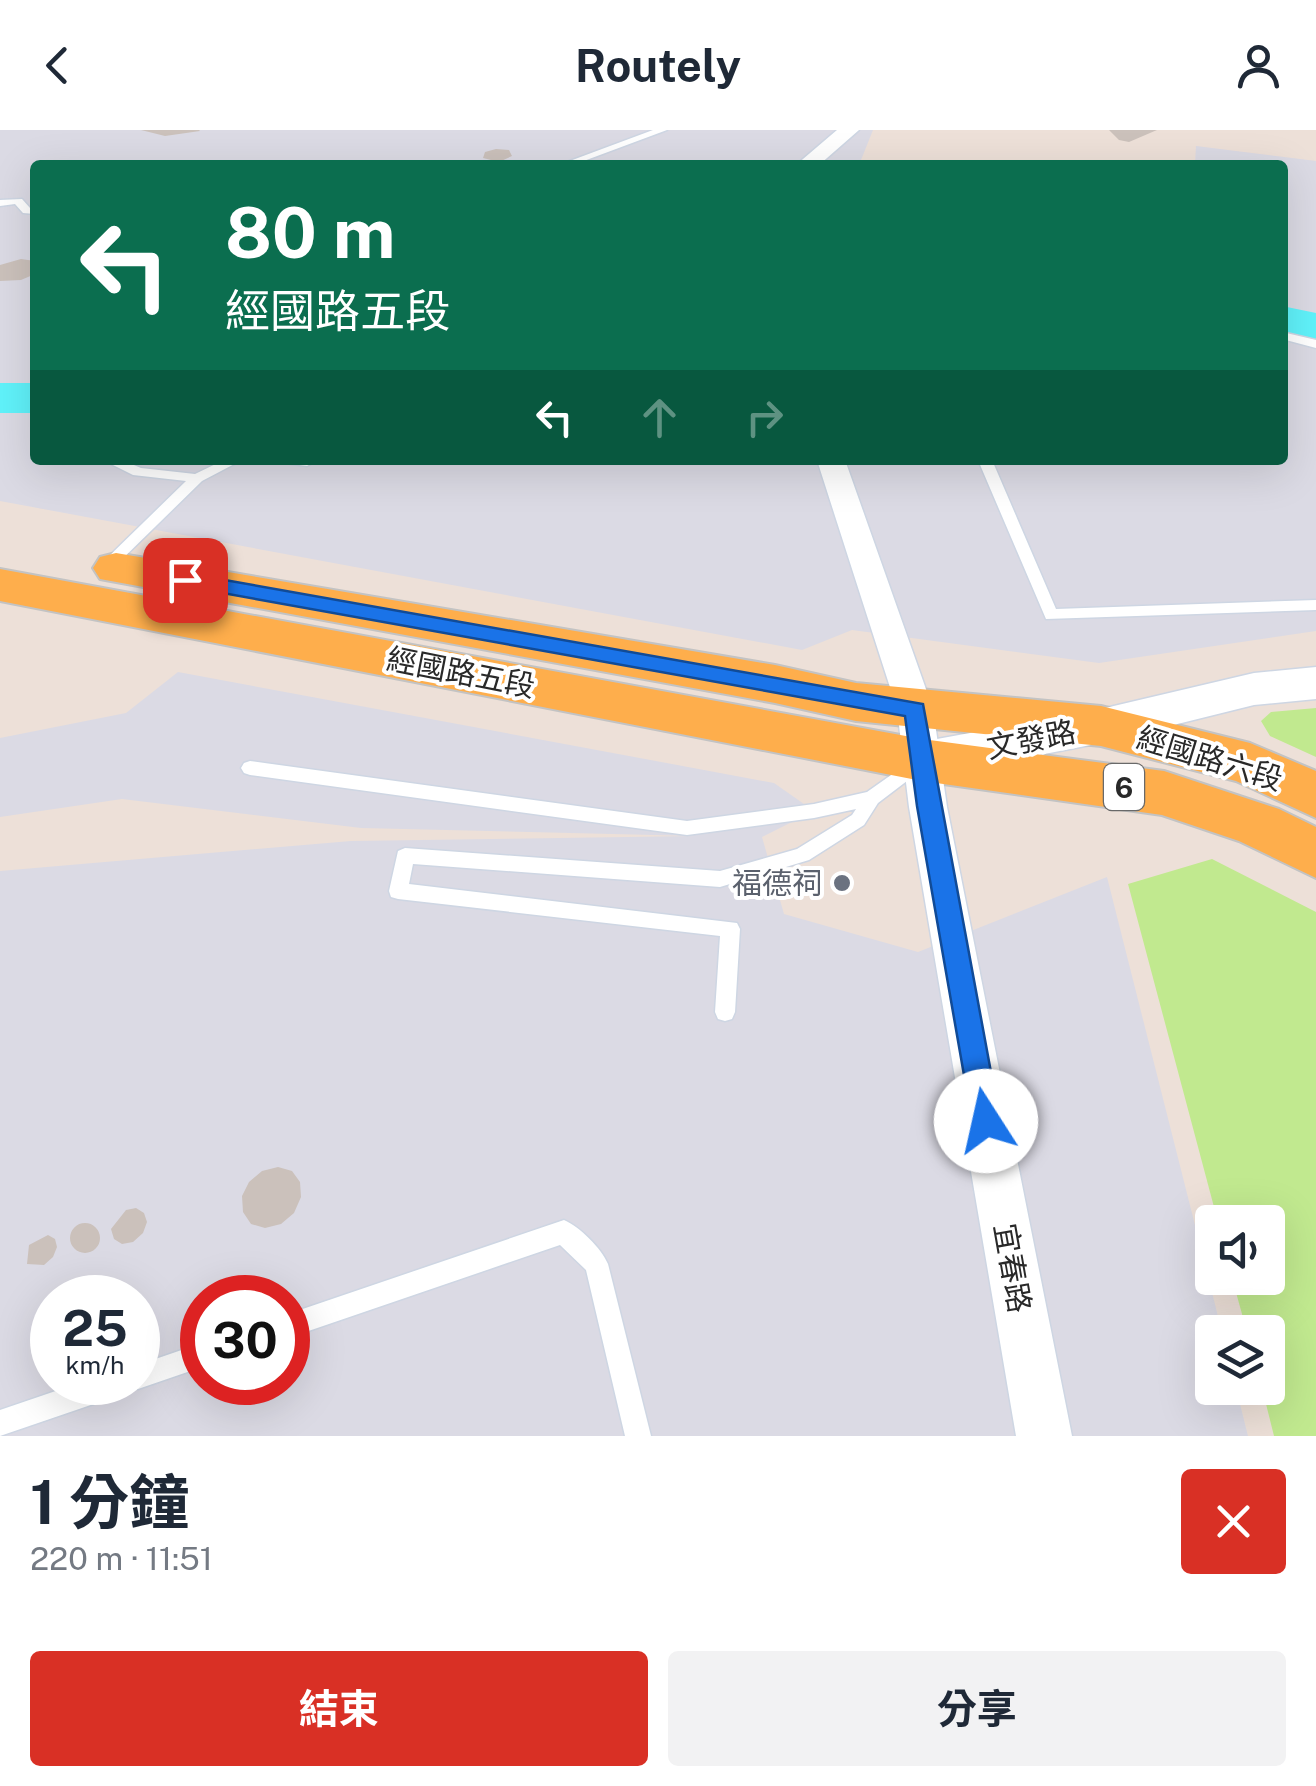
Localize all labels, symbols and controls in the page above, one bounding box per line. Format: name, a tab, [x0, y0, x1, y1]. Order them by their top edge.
icon: back	[30, 38, 85, 93]
icon: person	[1231, 38, 1286, 93]
text: Routely	[575, 39, 741, 92]
text: 80 m	[225, 191, 395, 274]
icon: left	[60, 200, 190, 330]
text: 經國路五段	[225, 284, 450, 337]
icon: left	[527, 390, 582, 445]
icon: ahead	[632, 390, 687, 445]
icon: right	[737, 390, 792, 445]
pin	[143, 538, 228, 623]
icon: arrive	[158, 553, 213, 608]
street label: 經國路五段	[384, 640, 538, 704]
street label: 文發路	[983, 713, 1079, 765]
street label: 經國路六段	[1133, 719, 1287, 797]
road number: 6	[1104, 764, 1144, 810]
place label: 福德祠	[732, 865, 822, 901]
marker: 福德祠	[831, 872, 853, 894]
position arrow	[934, 1069, 1038, 1173]
map controls	[1195, 1205, 1285, 1405]
button: sound	[1195, 1205, 1285, 1295]
street label: 宜春路	[987, 1221, 1039, 1315]
speed limit sign: 30	[180, 1275, 310, 1405]
text: 25	[62, 1298, 128, 1357]
button: layers	[1195, 1315, 1285, 1405]
text: km/h	[66, 1350, 124, 1380]
text: 1 分鐘	[30, 1467, 189, 1538]
button: close	[1181, 1469, 1286, 1574]
text: 220 m · 11:51	[30, 1540, 213, 1577]
button: 結束	[30, 1651, 648, 1766]
button: 分享	[668, 1651, 1286, 1766]

